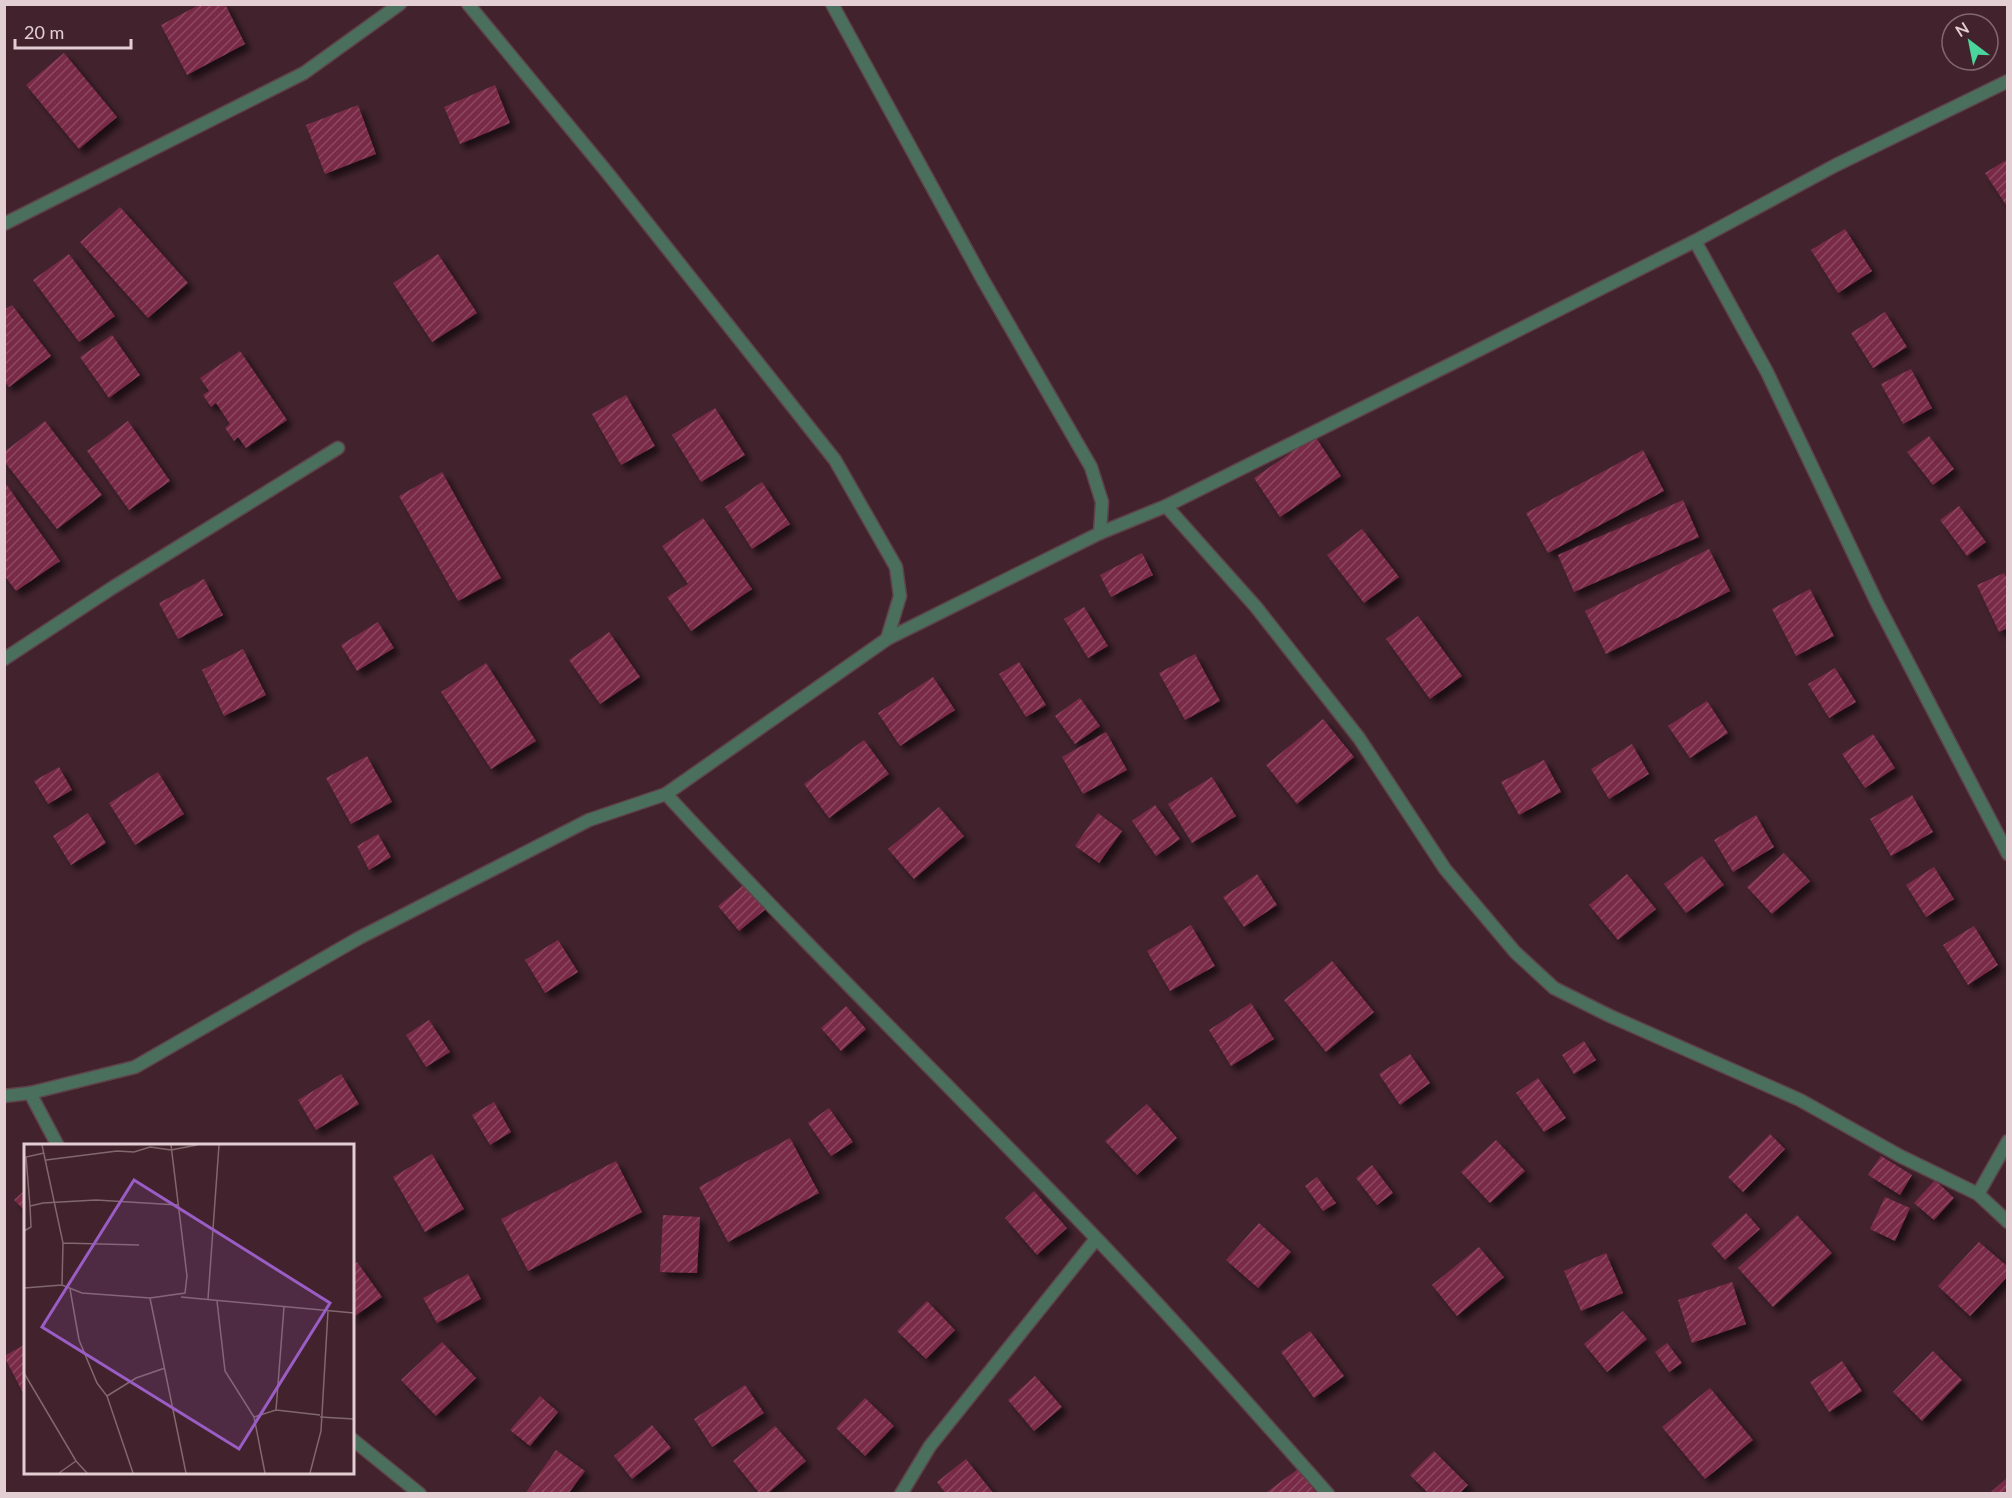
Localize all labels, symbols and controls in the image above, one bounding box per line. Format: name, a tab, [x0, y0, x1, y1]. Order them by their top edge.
scale bar	[15, 12, 130, 50]
north arrow	[1940, 12, 2000, 72]
text: N	[1952, 18, 1972, 40]
text: 20 m	[24, 21, 64, 43]
inset map	[24, 1144, 354, 1474]

